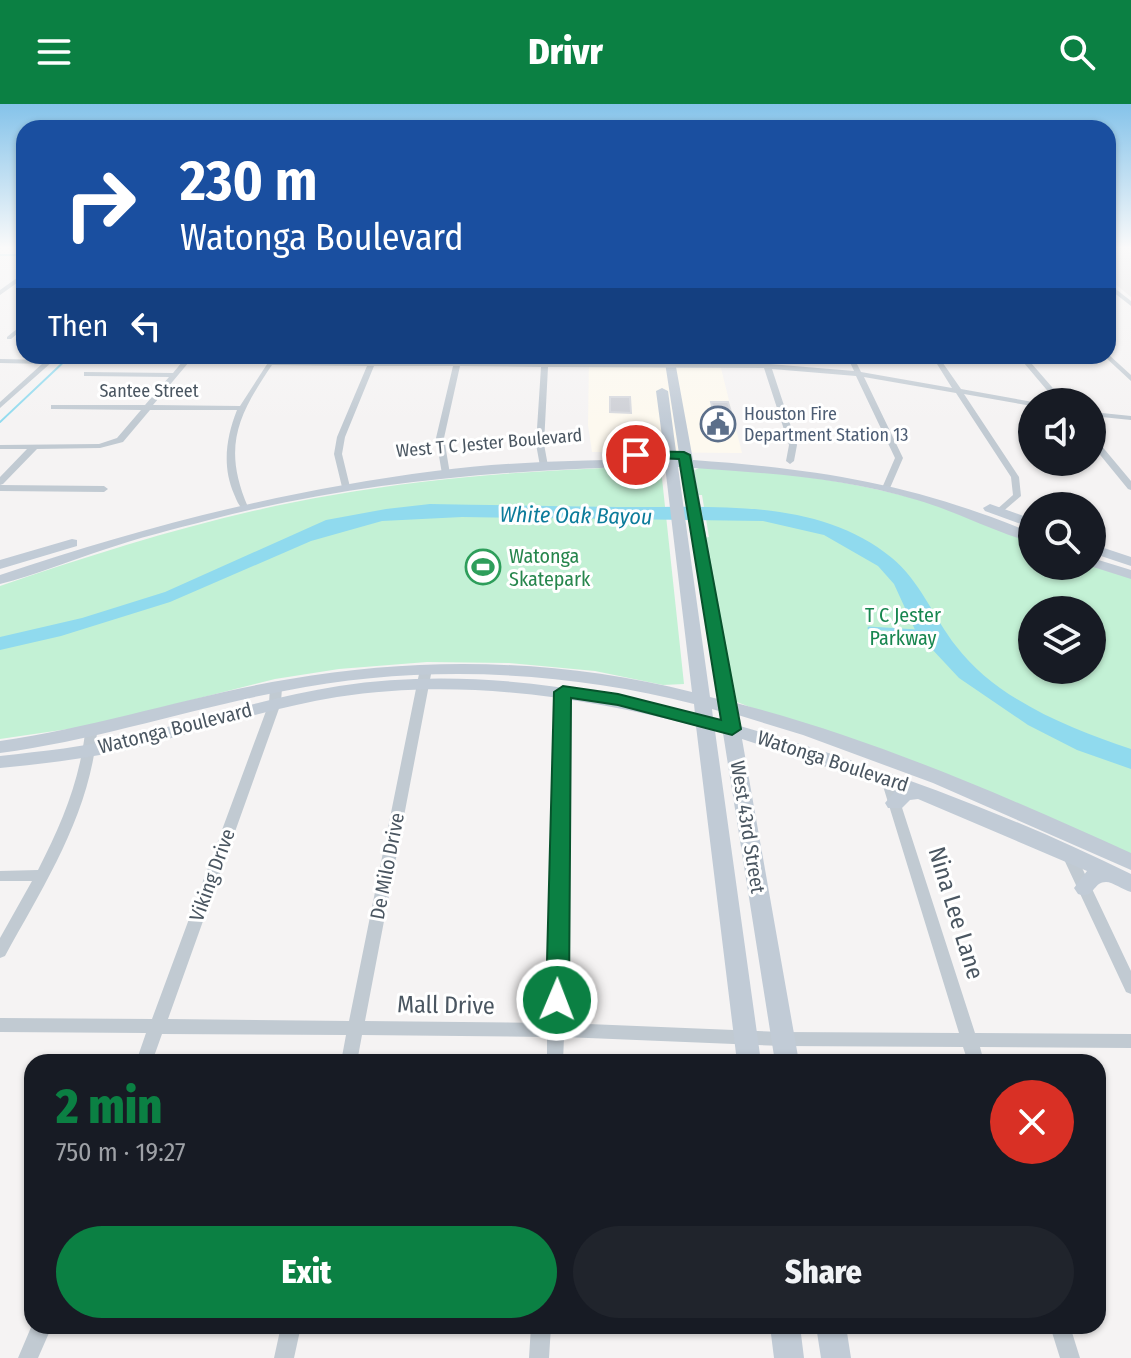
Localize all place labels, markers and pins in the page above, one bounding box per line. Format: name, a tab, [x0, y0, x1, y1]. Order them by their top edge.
place label: Houston Fire Department Station 13	[744, 403, 908, 446]
public building icon: Houston Fire Department Station 13	[699, 405, 737, 443]
pin	[602, 421, 670, 489]
place label: Watonga Skatepark	[509, 544, 591, 591]
sports icon: Watonga Skatepark	[464, 548, 502, 586]

